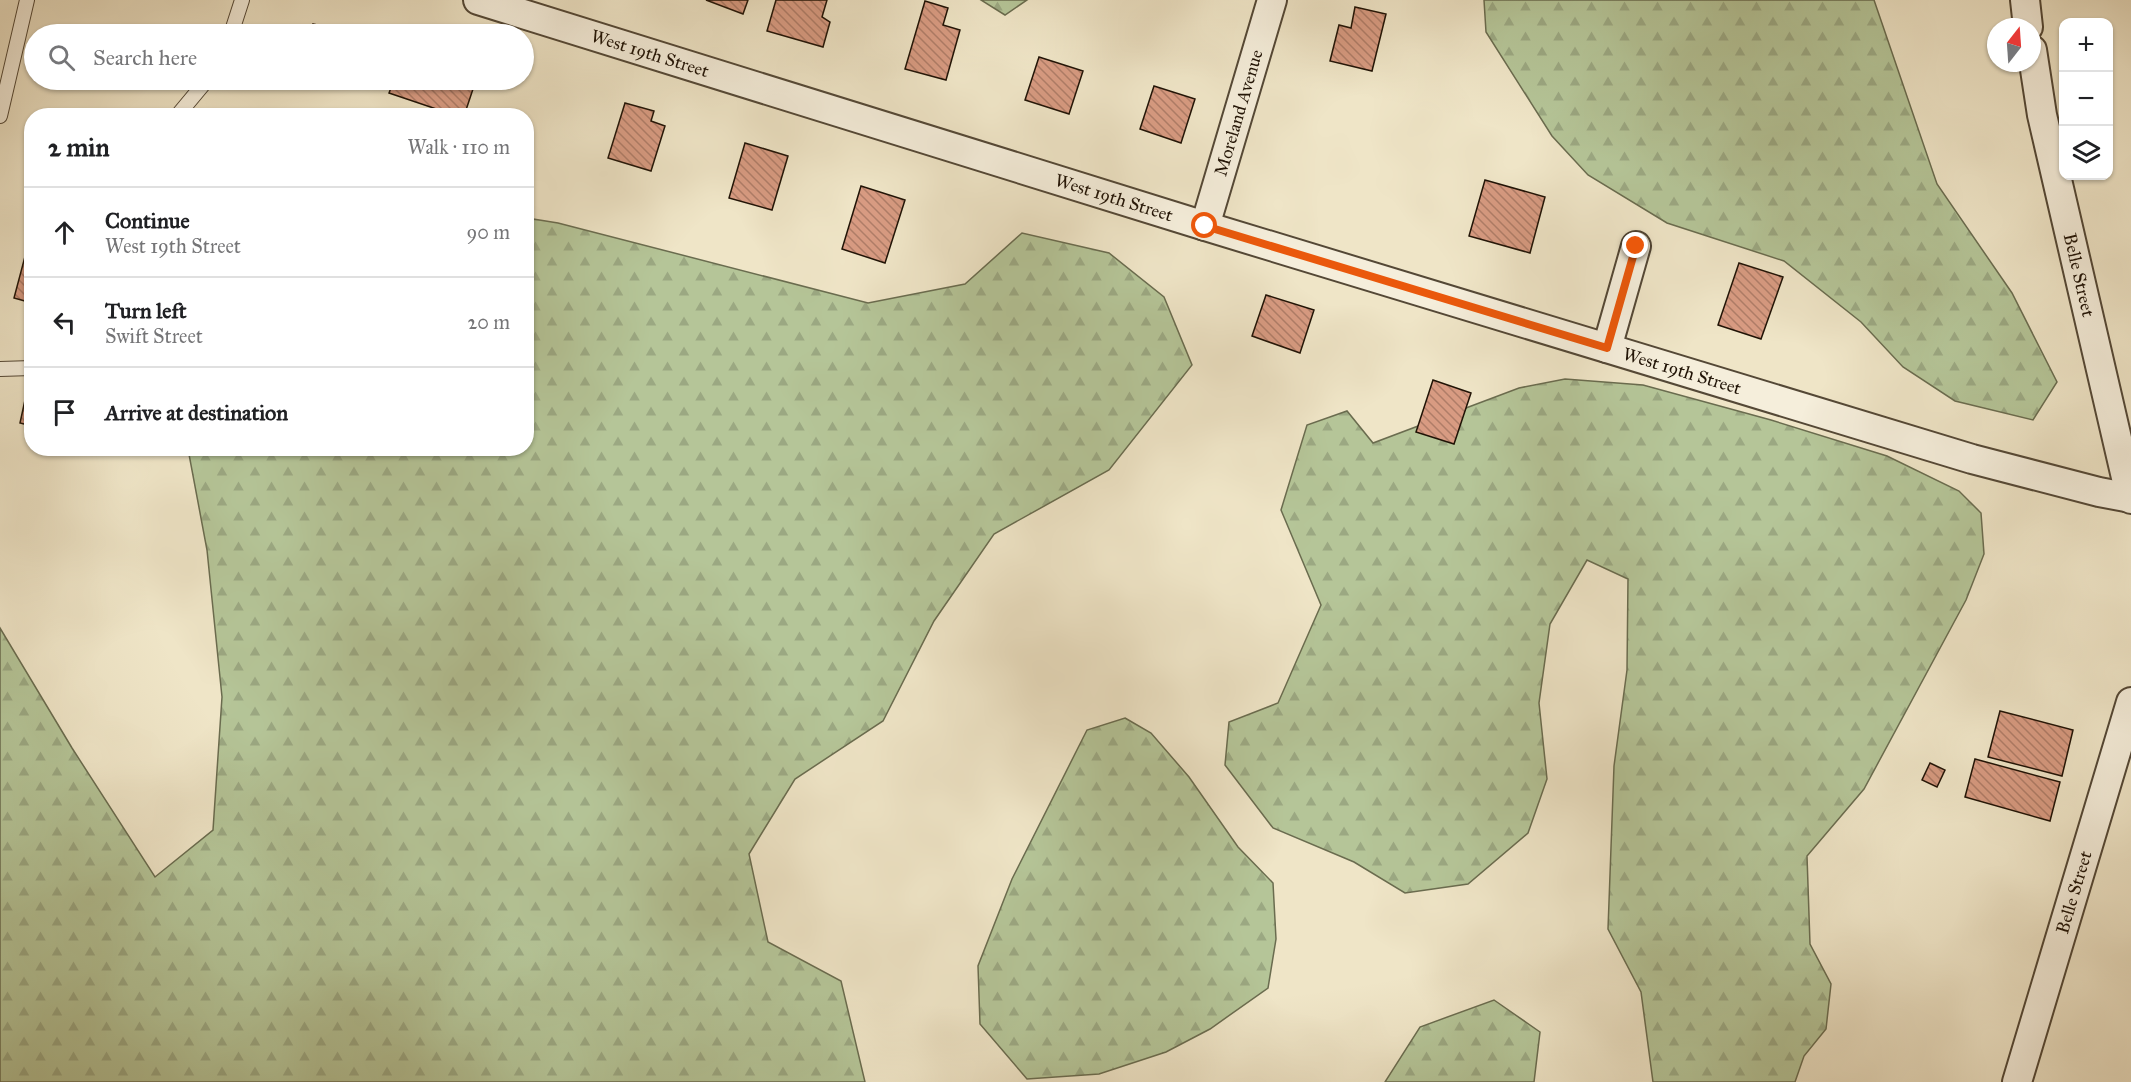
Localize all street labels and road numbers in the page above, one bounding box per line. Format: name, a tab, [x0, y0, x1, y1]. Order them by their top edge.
street label: West 19th Street	[588, 25, 712, 82]
street label: Moreland Avenue	[1209, 47, 1268, 179]
street label: West 19th Street	[1052, 169, 1176, 227]
street label: Belle Street	[2059, 231, 2100, 320]
street label: West 19th Street	[1620, 343, 1745, 399]
street label: Belle Street	[2051, 848, 2097, 936]

